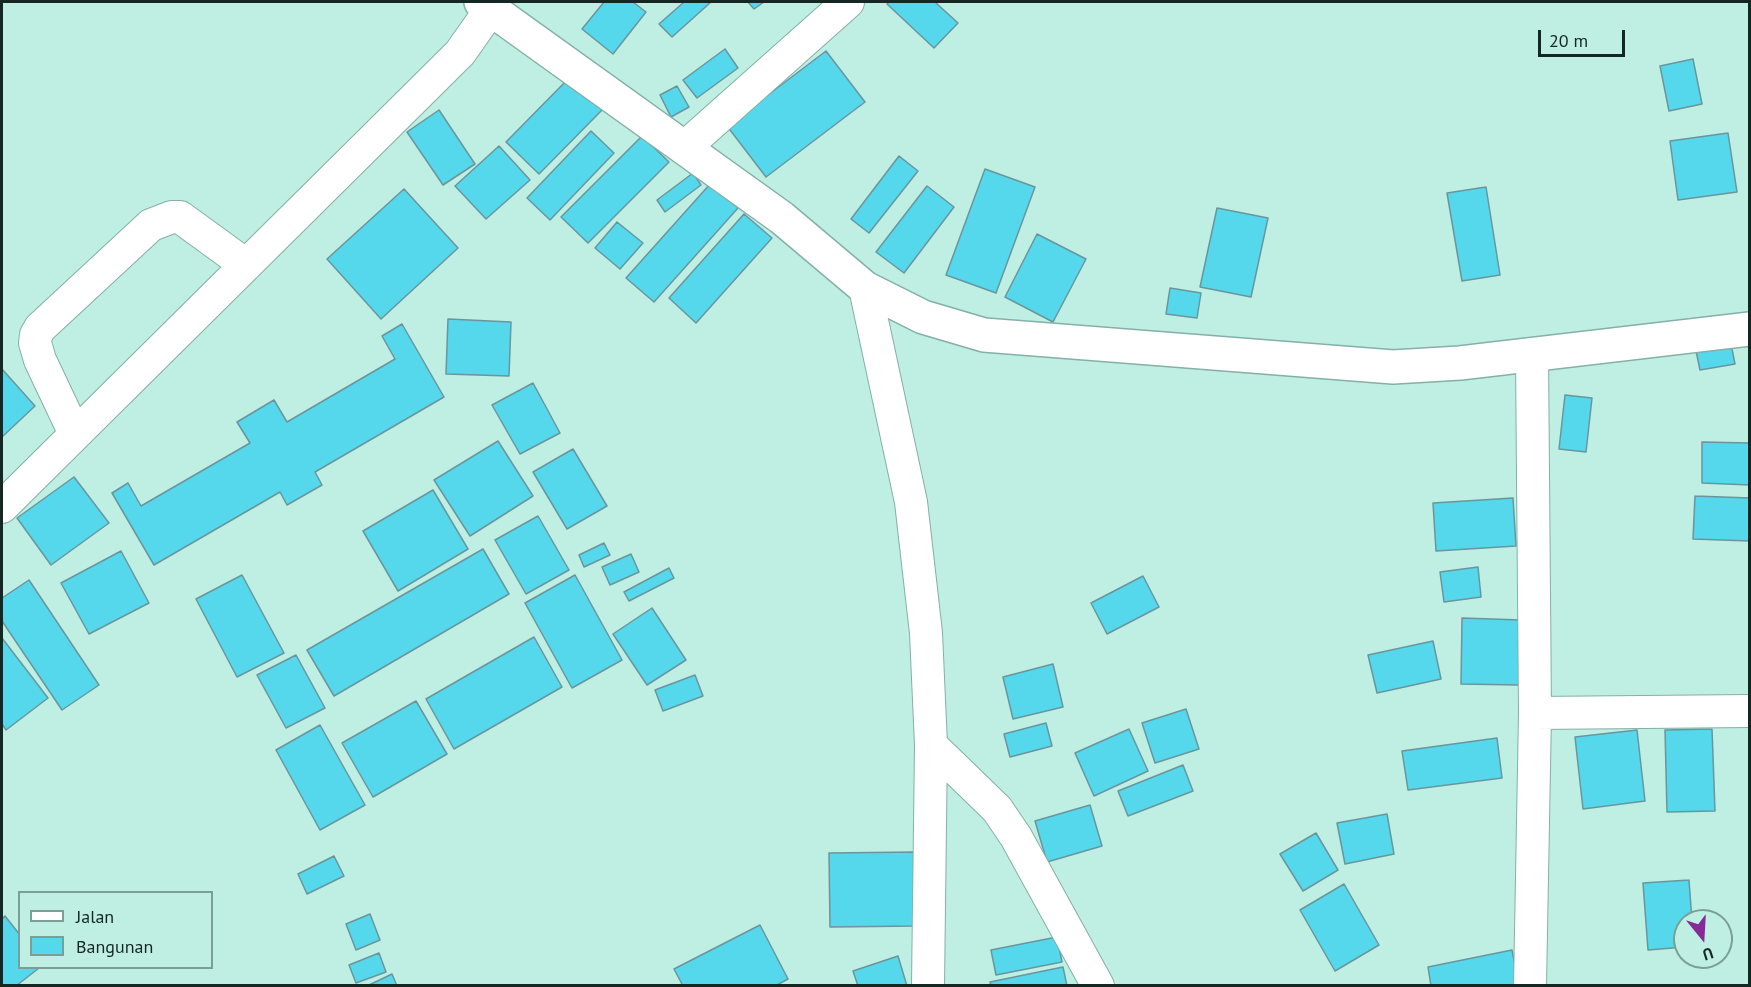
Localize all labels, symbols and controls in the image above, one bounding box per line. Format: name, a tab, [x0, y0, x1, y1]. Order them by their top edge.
scale bar	[1541, 18, 1628, 56]
text: 20 m	[1549, 29, 1588, 52]
legend	[18, 891, 213, 969]
text: Jalan	[76, 905, 114, 928]
north arrow	[1673, 909, 1733, 969]
text: Bangunan	[76, 935, 153, 958]
text: U	[1700, 943, 1716, 965]

